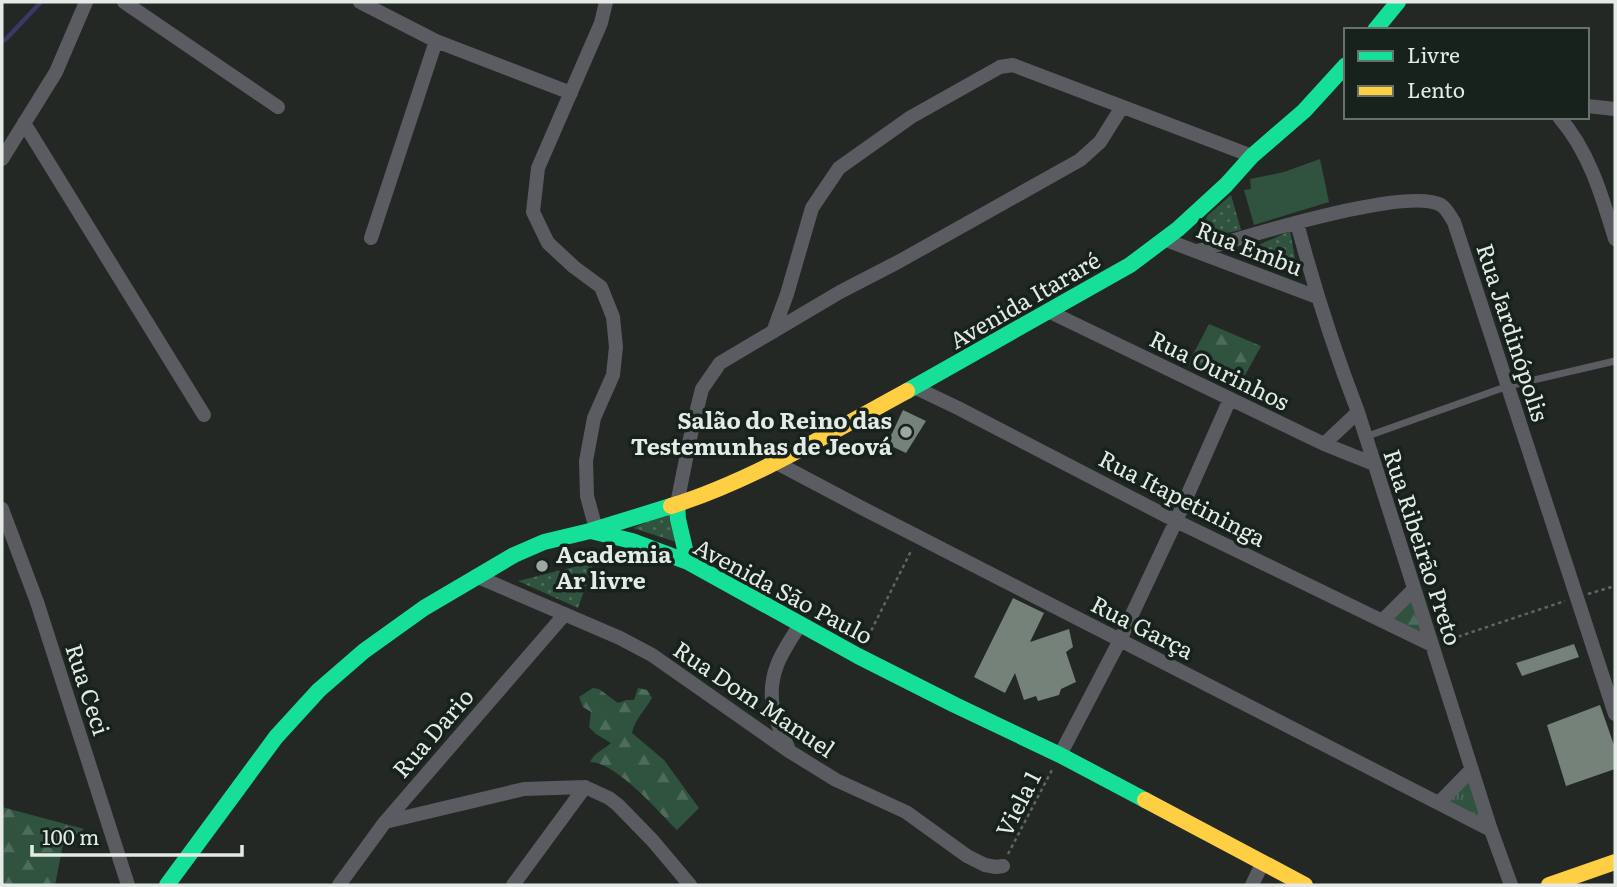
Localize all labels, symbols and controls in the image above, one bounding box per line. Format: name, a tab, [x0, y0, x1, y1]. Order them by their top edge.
legend	[1344, 28, 1589, 119]
text: Livre	[1407, 38, 1460, 69]
text: Lento	[1407, 73, 1465, 104]
street label: Rua Embu	[1192, 211, 1308, 283]
street label: Rua Jardinópolis	[1469, 239, 1559, 425]
street label: Avenida Itararé	[942, 242, 1106, 356]
street label: Rua Ourinhos	[1144, 320, 1296, 418]
place label: Salão do Reino das Testemunhas de Jeová	[631, 402, 893, 462]
marker: Salão do Reino das Testemunhas de Jeová	[898, 424, 914, 440]
street label: Rua Itapetininga	[1094, 440, 1273, 554]
street label: Rua Ribeirão Preto	[1376, 444, 1472, 650]
street label: Avenida São Paulo	[688, 528, 880, 652]
place label: Academia Ar livre	[556, 536, 672, 596]
marker: Academia Ar livre	[534, 558, 550, 574]
street label: Rua Garça	[1086, 586, 1201, 667]
street label: Rua Dom Manuel	[667, 631, 843, 765]
street label: Rua Ceci	[58, 639, 120, 739]
street label: Rua Dario	[383, 680, 481, 784]
street label: Viela 1	[986, 764, 1048, 842]
scale bar	[32, 814, 242, 858]
text: 100 m	[42, 820, 99, 851]

